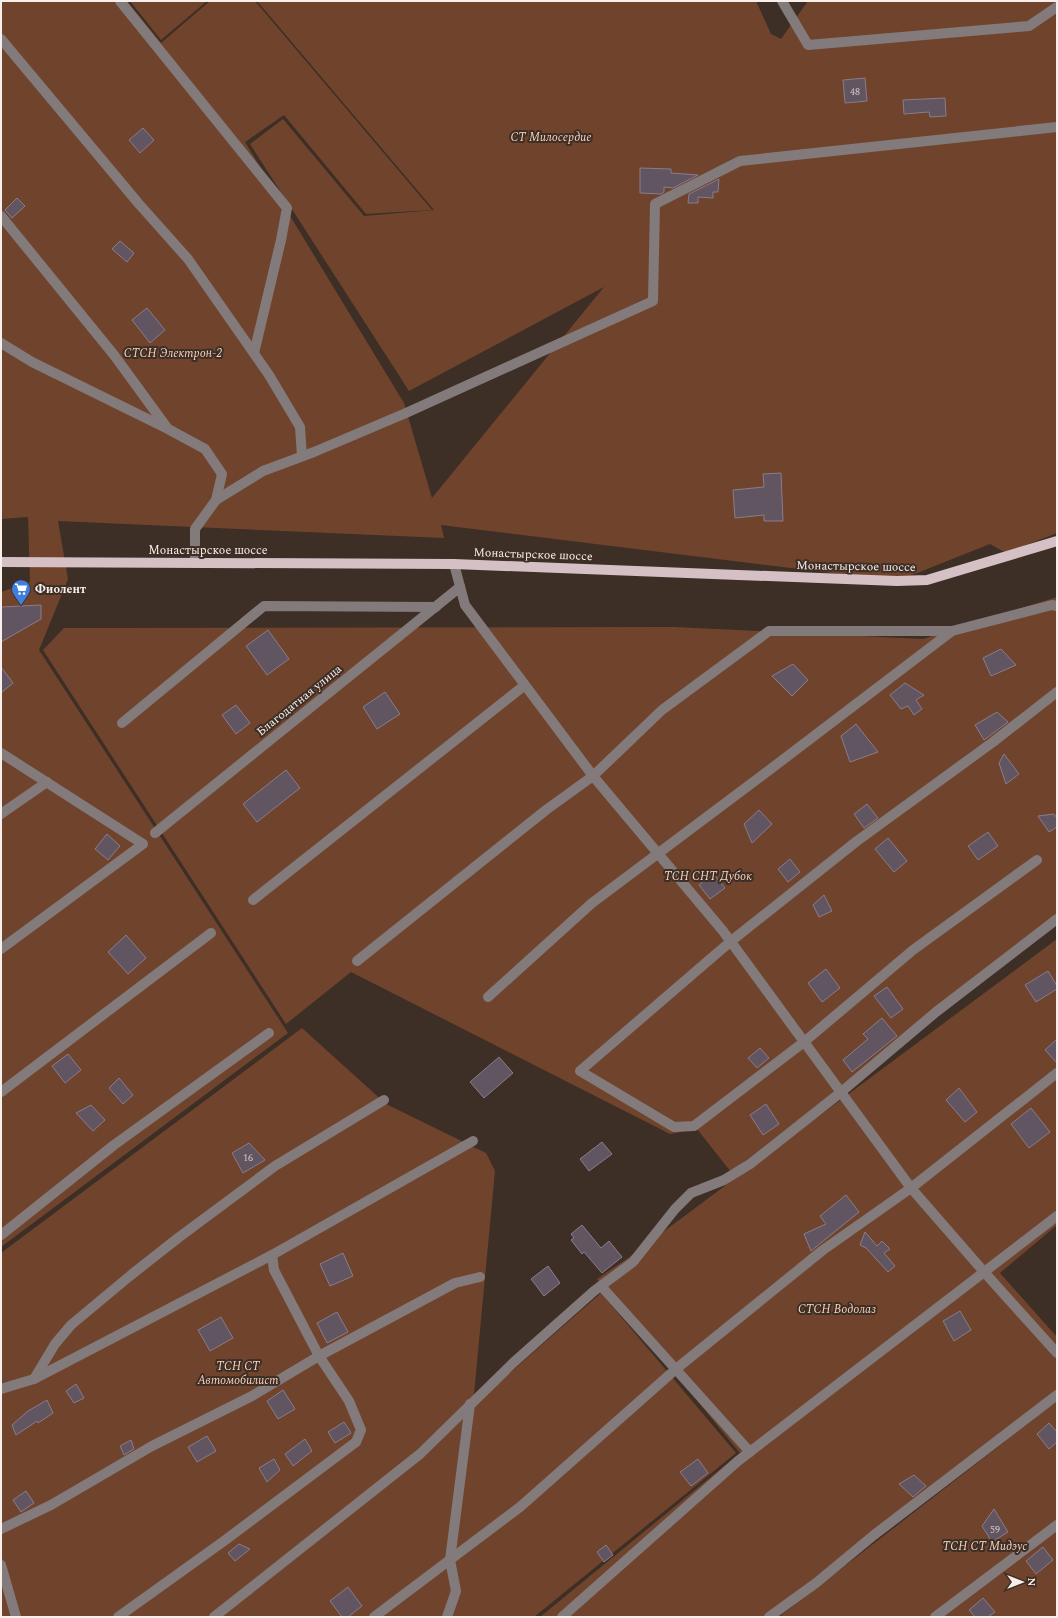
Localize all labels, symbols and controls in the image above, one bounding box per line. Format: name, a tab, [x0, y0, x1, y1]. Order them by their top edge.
house number: 48	[850, 84, 860, 100]
park label: СТ Милосердие	[510, 128, 592, 147]
park label: СТСН Электрон-2	[124, 344, 222, 363]
street label: Монастырское шоссе	[148, 541, 268, 560]
street label: Монастырское шоссе	[473, 543, 593, 566]
street label: Монастырское шоссе	[796, 556, 916, 577]
supermarket icon: Фиолент	[10, 578, 32, 606]
place label: Фиолент	[35, 580, 86, 599]
street label: Благодатная улица	[252, 660, 346, 741]
park label: ТСН СНТ Дубок	[664, 867, 752, 886]
house number: 16	[243, 1150, 253, 1166]
park label: СТСН Водолаз	[798, 1300, 876, 1319]
park label: ТСН СТ Автомобилист	[196, 1357, 279, 1390]
house number: 59	[990, 1522, 1000, 1538]
park label: ТСН СТ Мидэус	[943, 1537, 1027, 1556]
north arrow	[1002, 1562, 1042, 1602]
text: N	[1023, 1578, 1040, 1587]

